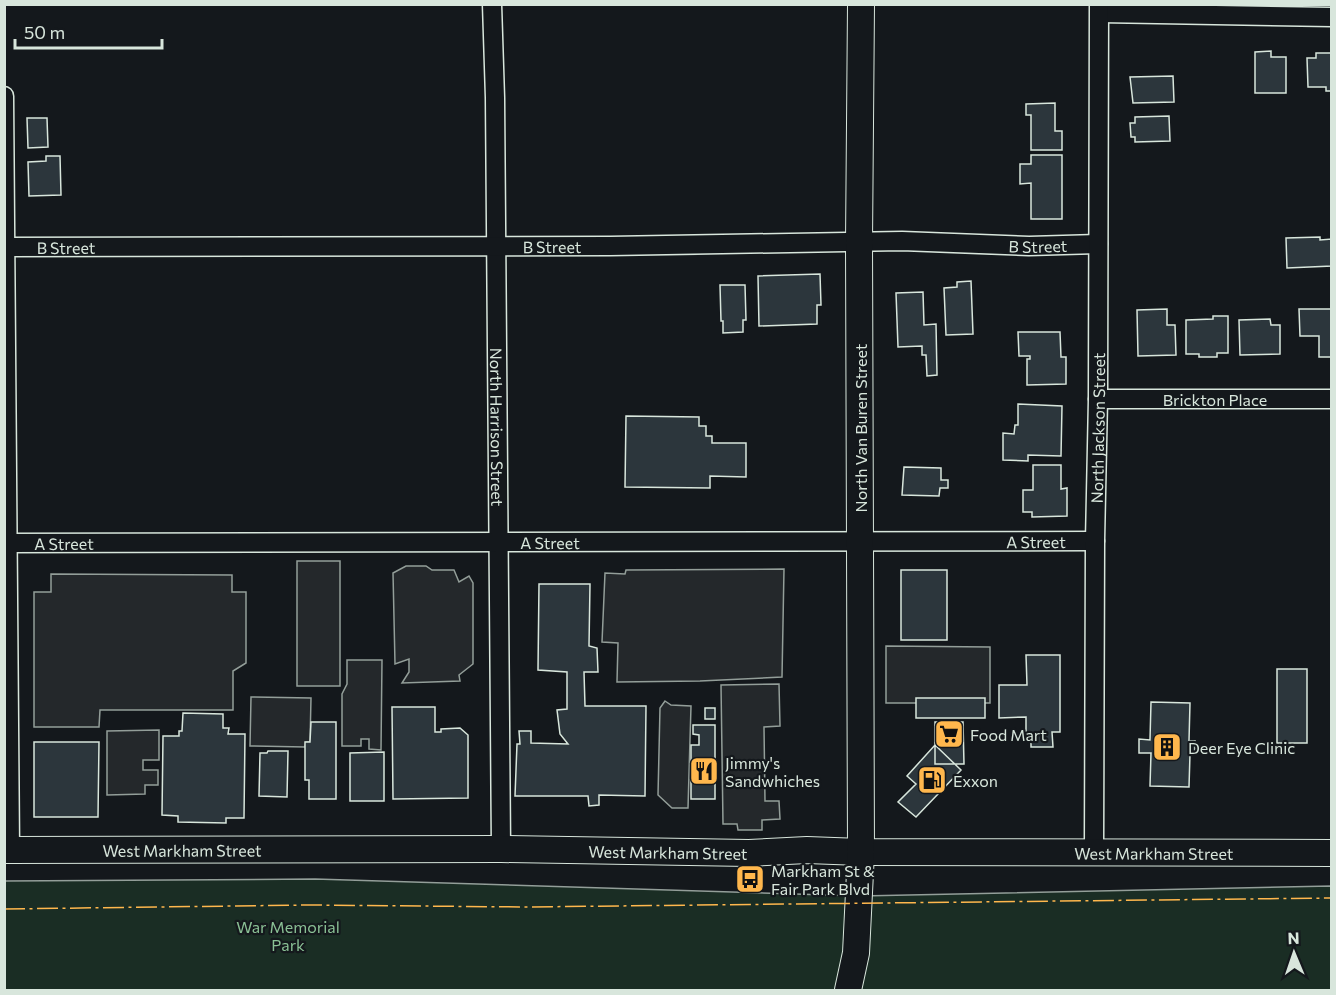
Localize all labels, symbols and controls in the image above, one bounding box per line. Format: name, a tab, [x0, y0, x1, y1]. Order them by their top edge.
scale bar	[15, 12, 162, 50]
text: 50 m	[24, 21, 65, 43]
street label: B Street	[1008, 235, 1068, 256]
street label: B Street	[37, 237, 96, 256]
street label: B Street	[523, 237, 582, 256]
street label: North Van Buren Street	[851, 343, 870, 512]
street label: North Harrison Street	[487, 348, 508, 507]
street label: North Jackson Street	[1086, 352, 1108, 504]
street label: Brickton Place	[1163, 390, 1267, 409]
street label: A Street	[520, 532, 580, 552]
street label: A Street	[1006, 532, 1066, 551]
street label: A Street	[34, 533, 94, 552]
supermarket icon: Food Mart	[933, 718, 965, 750]
place label: Food Mart	[970, 725, 1047, 744]
building icon: Deer Eye Clinic	[1151, 731, 1183, 763]
place label: Deer Eye Clinic	[1188, 738, 1295, 757]
place label: Jimmy's Sandwhiches	[725, 753, 820, 790]
restaurant icon: Jimmy's Sandwhiches	[688, 755, 720, 787]
fuel station icon: Exxon	[916, 764, 948, 796]
place label: Exxon	[953, 771, 998, 790]
street label: West Markham Street	[102, 840, 262, 859]
street label: West Markham Street	[588, 841, 748, 862]
street label: West Markham Street	[1074, 843, 1234, 862]
place label: Markham St & Fair Park Blvd	[771, 861, 875, 898]
bus stop icon: Markham St & Fair Park Blvd	[734, 863, 766, 895]
park label: War Memorial Park	[236, 917, 340, 954]
north arrow	[1264, 923, 1324, 983]
text: N	[1287, 928, 1300, 947]

